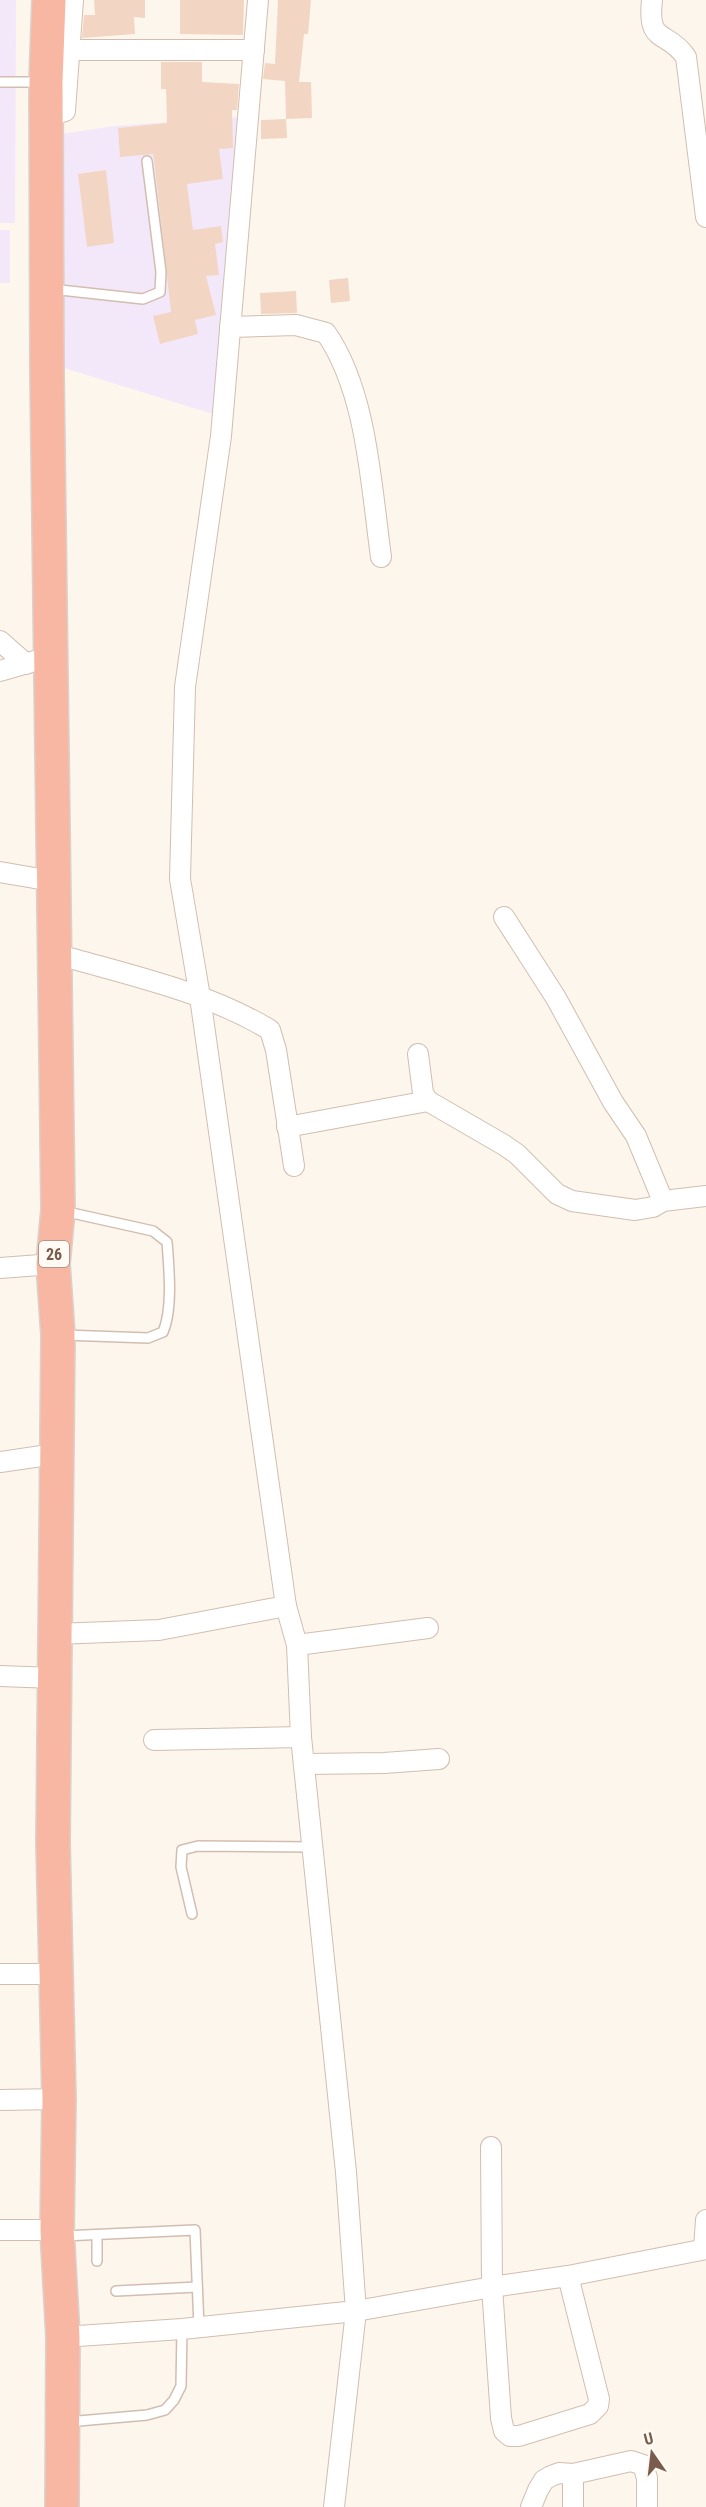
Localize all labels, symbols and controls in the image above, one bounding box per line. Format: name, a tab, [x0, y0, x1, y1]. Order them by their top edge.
road number: 26	[39, 1241, 69, 1267]
north arrow	[622, 2423, 682, 2483]
text: U	[642, 2429, 655, 2449]

